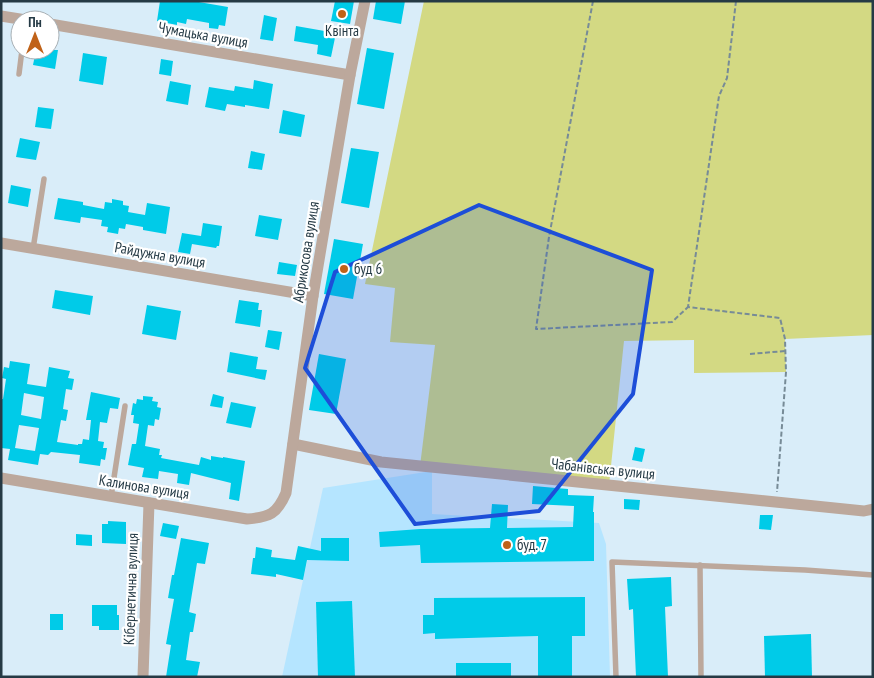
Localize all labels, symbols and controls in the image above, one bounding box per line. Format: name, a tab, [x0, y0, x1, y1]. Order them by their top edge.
marker: Квінта	[336, 8, 348, 20]
north arrow	[10, 10, 60, 60]
text: Пн	[28, 13, 42, 31]
street label: Чумацька вулиця	[157, 17, 250, 52]
place label: Квінта	[325, 21, 359, 40]
street label: Абрикосова вулиця	[288, 200, 323, 304]
street label: Райдужна вулиця	[113, 237, 207, 272]
place label: буд 6	[354, 259, 383, 278]
marker: буд 6	[338, 263, 350, 275]
street label: Чабанівська вулиця	[550, 454, 656, 483]
street label: Калинова вулиця	[98, 470, 191, 503]
street label: Кібернетична вулиця	[119, 532, 142, 645]
place label: буд. 7	[517, 535, 547, 554]
marker: буд. 7	[501, 539, 513, 551]

